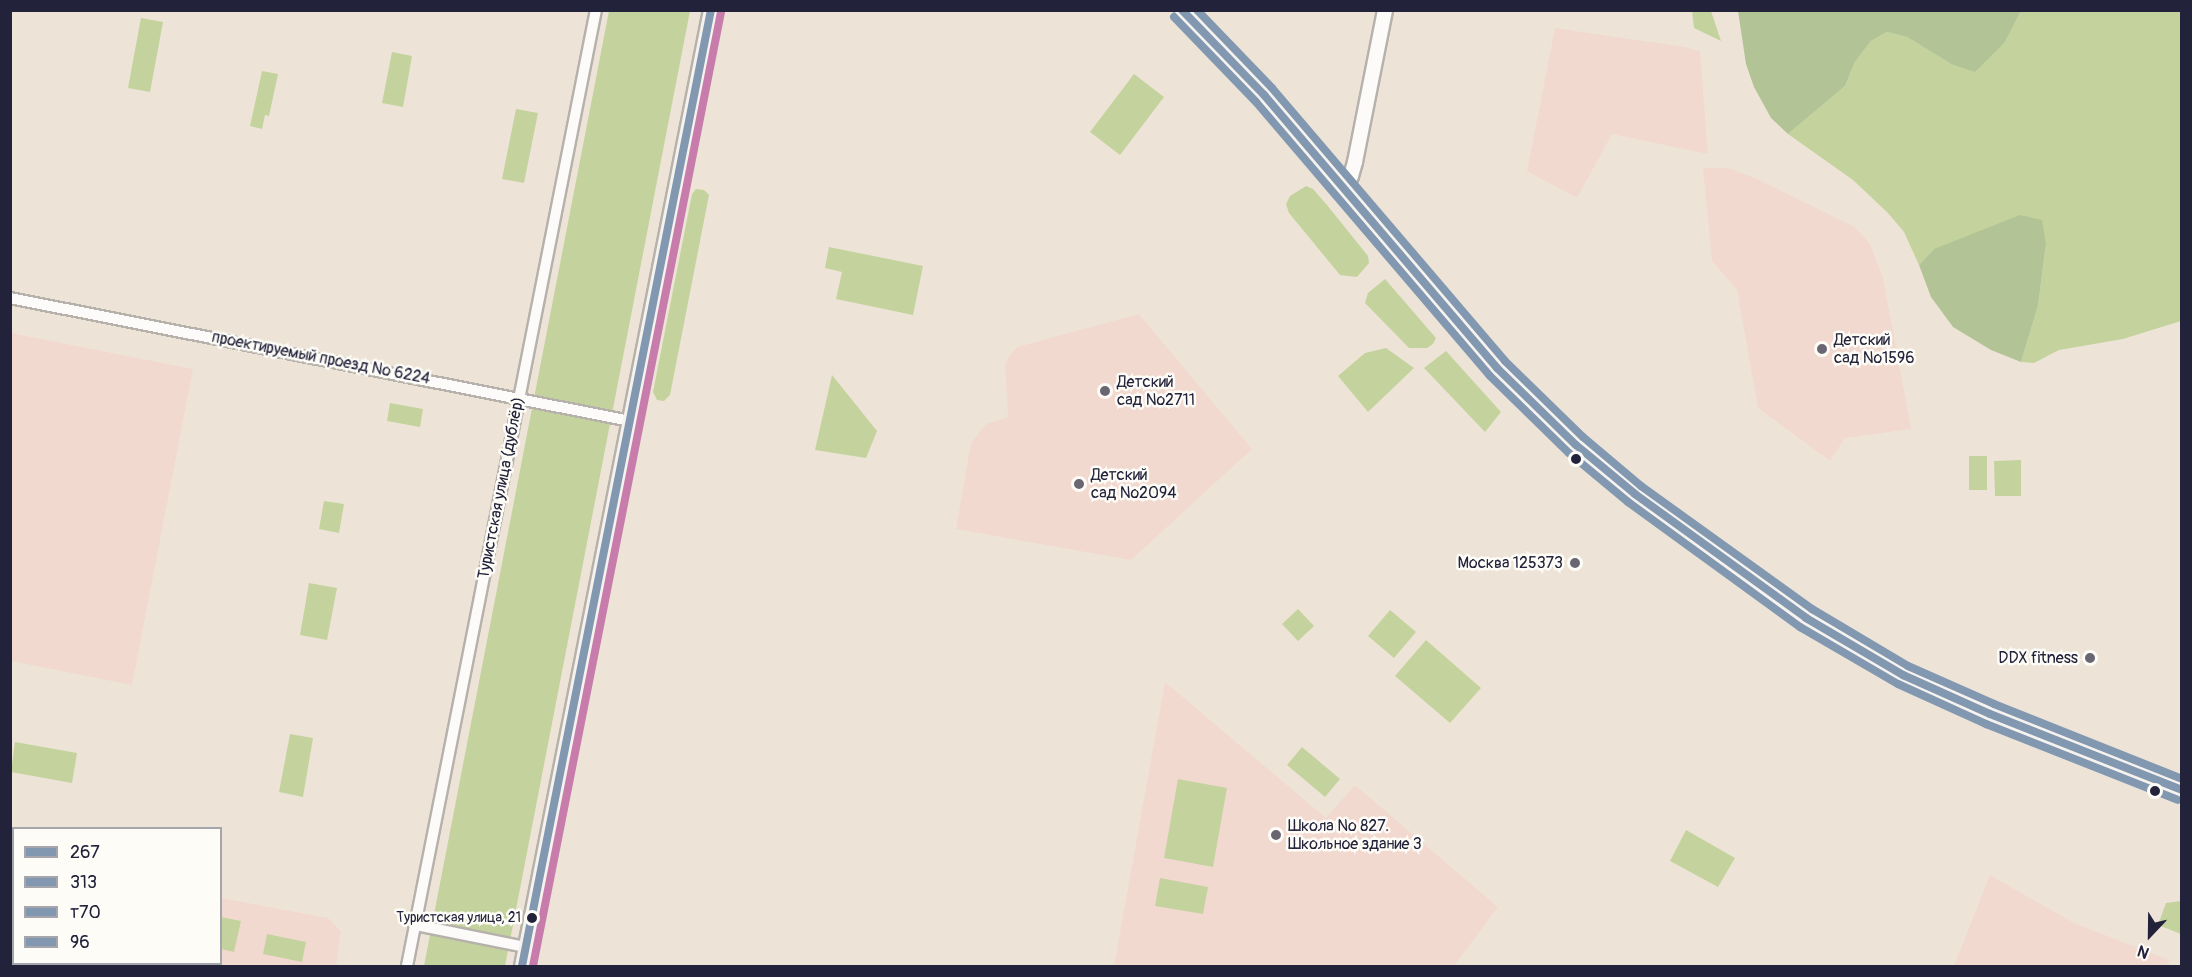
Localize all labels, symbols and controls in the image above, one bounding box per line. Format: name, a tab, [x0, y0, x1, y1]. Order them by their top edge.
street label: проектируемый проезд № 6224	[210, 327, 432, 389]
place label: Детский сад №1596	[1834, 330, 1915, 368]
marker: Детский сад №1596	[1815, 342, 1829, 356]
place label: Детский сад №2711	[1117, 372, 1195, 410]
marker: Детский сад №2711	[1098, 384, 1112, 398]
street label: Туристская улица (дублёр)	[474, 395, 528, 581]
unlabelled marker	[1570, 453, 1582, 465]
place label: Детский сад №2094	[1091, 465, 1176, 503]
marker: Детский сад №2094	[1072, 477, 1086, 491]
place label: Москва 125373	[1458, 553, 1563, 573]
marker: Москва 125373	[1568, 556, 1582, 570]
place label: DDX fitness	[1998, 648, 2078, 668]
marker: DDX fitness	[2083, 651, 2097, 665]
unlabelled marker	[2149, 785, 2161, 797]
place label: Школа № 827. Школьное здание 3	[1288, 816, 1422, 854]
legend	[12, 827, 222, 965]
marker: Школа № 827. Школьное здание 3	[1269, 828, 1283, 842]
text: 267	[70, 841, 100, 864]
text: 313	[70, 871, 97, 894]
text: т70	[70, 901, 101, 924]
north arrow	[2120, 905, 2180, 965]
place label: Туристская улица, 21	[396, 910, 521, 926]
marker: Туристская улица, 21	[526, 912, 538, 924]
text: 96	[70, 931, 90, 954]
text: N	[2134, 940, 2152, 963]

